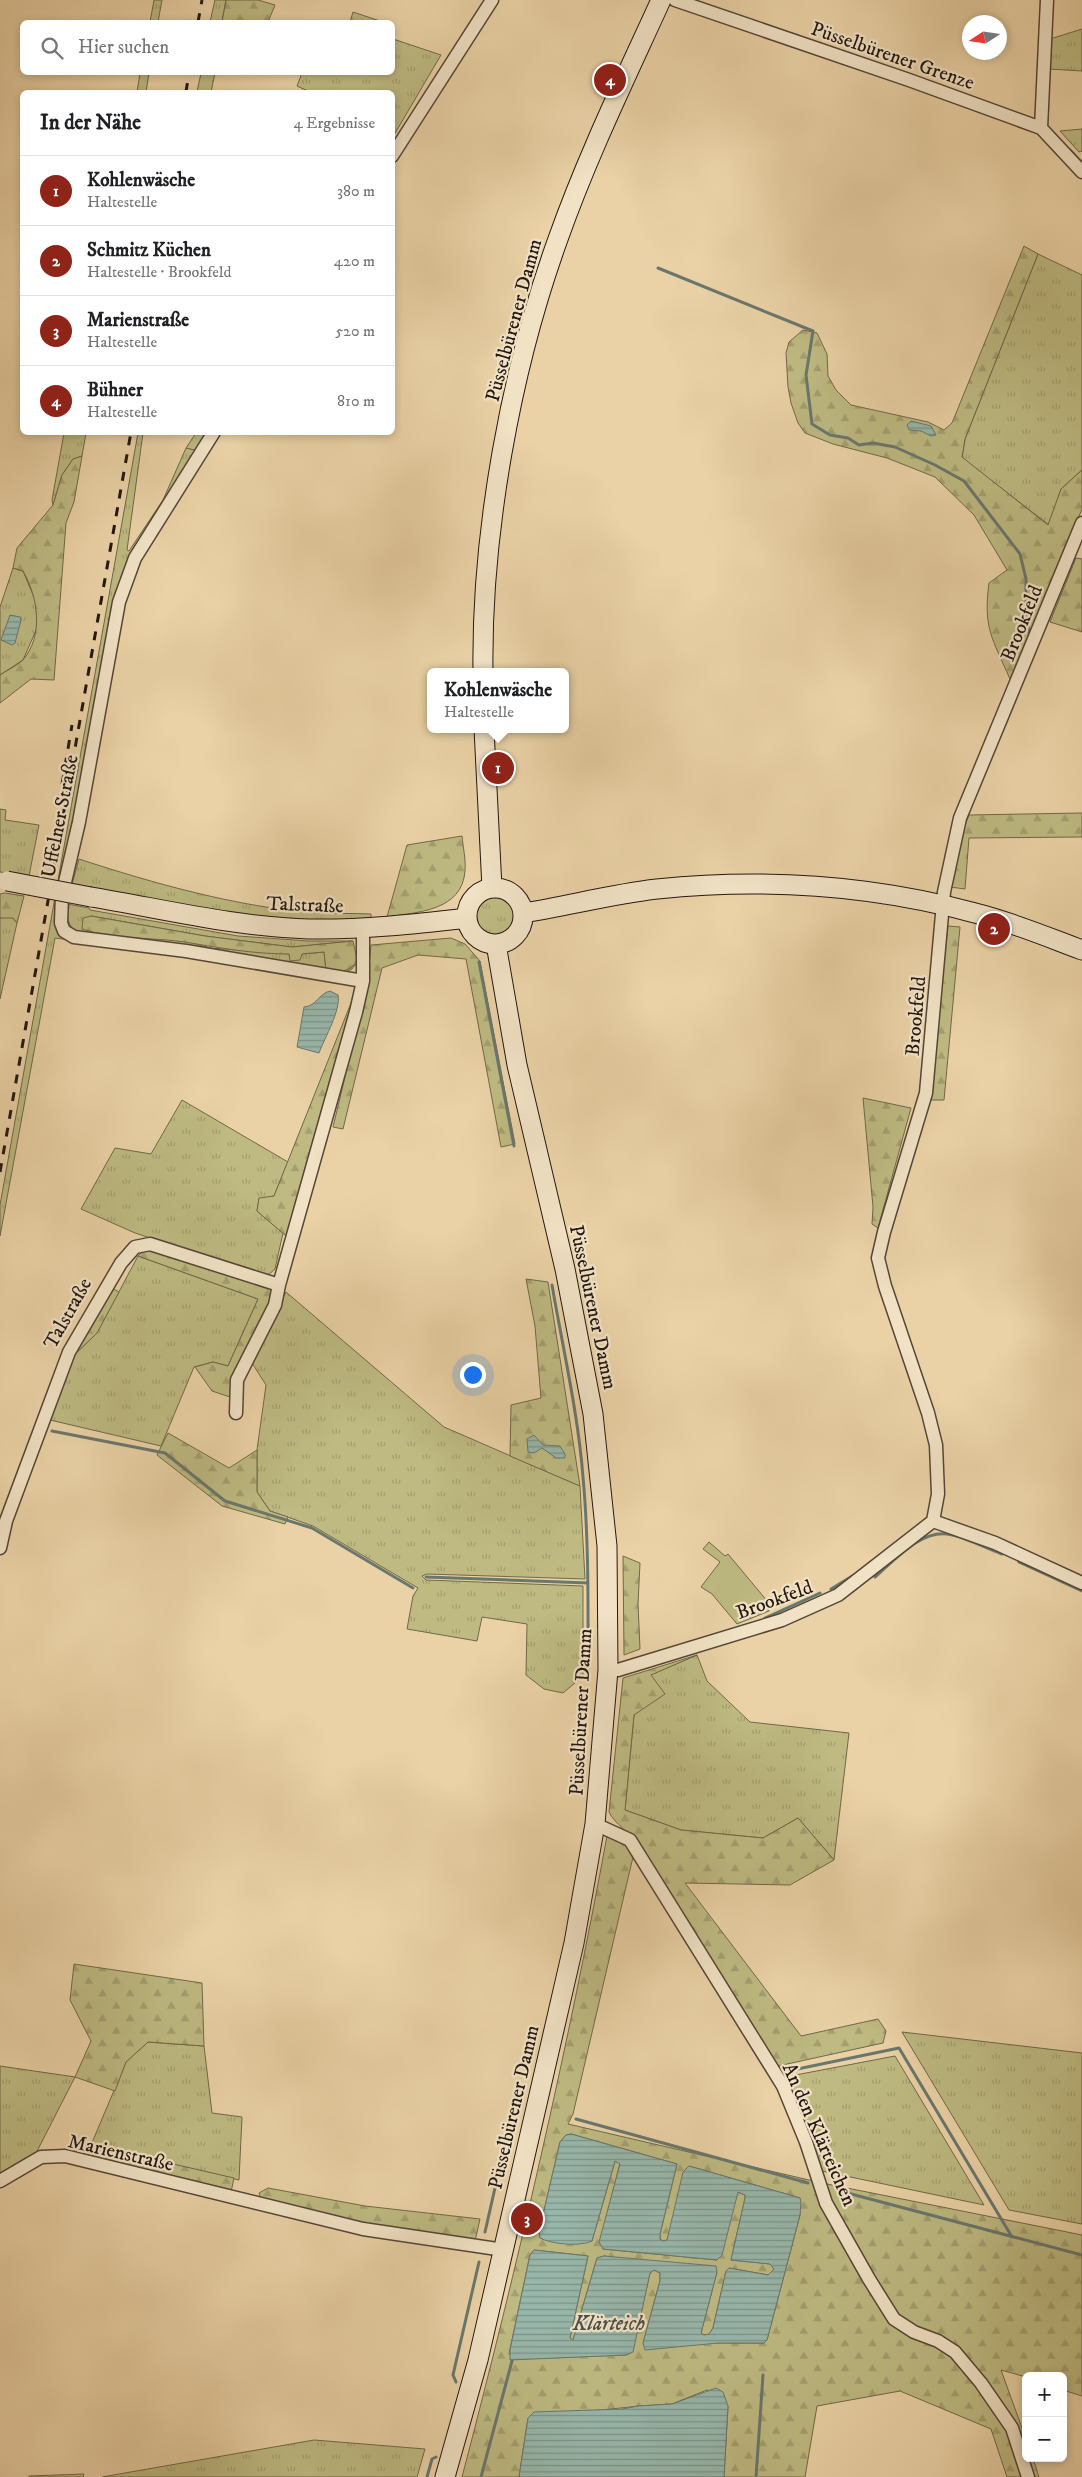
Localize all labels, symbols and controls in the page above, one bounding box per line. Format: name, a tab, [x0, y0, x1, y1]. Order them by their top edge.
north arrow	[962, 15, 1007, 60]
street label: Püsselbürener Grenze	[808, 17, 978, 96]
search box	[20, 20, 395, 75]
icon: search	[38, 34, 66, 62]
text: Hier suchen	[78, 36, 169, 59]
pin: 4	[594, 61, 626, 99]
text: In der Nähe	[40, 110, 141, 136]
text: 4 Ergebnisse	[293, 113, 375, 133]
text: Kohlenwäsche	[87, 169, 195, 192]
text: 1	[53, 181, 59, 201]
text: 380 m	[337, 181, 375, 201]
text: Haltestelle	[87, 192, 157, 212]
street label: Püsselbürener Damm	[481, 236, 548, 405]
text: Schmitz Küchen	[87, 239, 211, 262]
text: 2	[52, 251, 60, 271]
text: 420 m	[334, 251, 375, 271]
text: Haltestelle · Brookfeld	[87, 262, 232, 282]
text: Marienstraße	[87, 309, 189, 332]
text: 3	[53, 321, 59, 341]
text: 520 m	[335, 321, 375, 341]
text: Haltestelle	[87, 332, 157, 352]
text: Bühner	[87, 379, 143, 402]
text: 4	[51, 391, 61, 411]
text: 810 m	[337, 391, 375, 411]
text: Haltestelle	[87, 402, 157, 422]
street label: Brookfeld	[996, 582, 1049, 665]
popup	[427, 668, 569, 733]
text: Kohlenwäsche	[444, 679, 552, 702]
text: Haltestelle	[444, 702, 514, 722]
pin: 1	[482, 749, 514, 787]
street label: Uffelner Straße	[36, 753, 85, 880]
street label: Talstraße	[266, 892, 344, 919]
pin: 2	[978, 910, 1010, 948]
street label: Brookfeld	[901, 975, 932, 1057]
street label: Püsselbürener Damm	[563, 1223, 622, 1392]
street label: Talstraße	[39, 1274, 98, 1354]
your location	[460, 1362, 486, 1388]
street label: Brookfeld	[733, 1575, 816, 1626]
street label: Püsselbürener Damm	[565, 1628, 598, 1796]
street label: Püsselbürener Damm	[483, 2023, 545, 2192]
street label: An den Klärteichen	[776, 2059, 862, 2211]
street label: Marienstraße	[65, 2129, 176, 2178]
pin: 3	[511, 2200, 543, 2238]
water label: Klärteich	[572, 2311, 645, 2337]
map controls	[1022, 2372, 1067, 2462]
button: +	[1022, 2372, 1067, 2417]
button: −	[1022, 2417, 1067, 2462]

